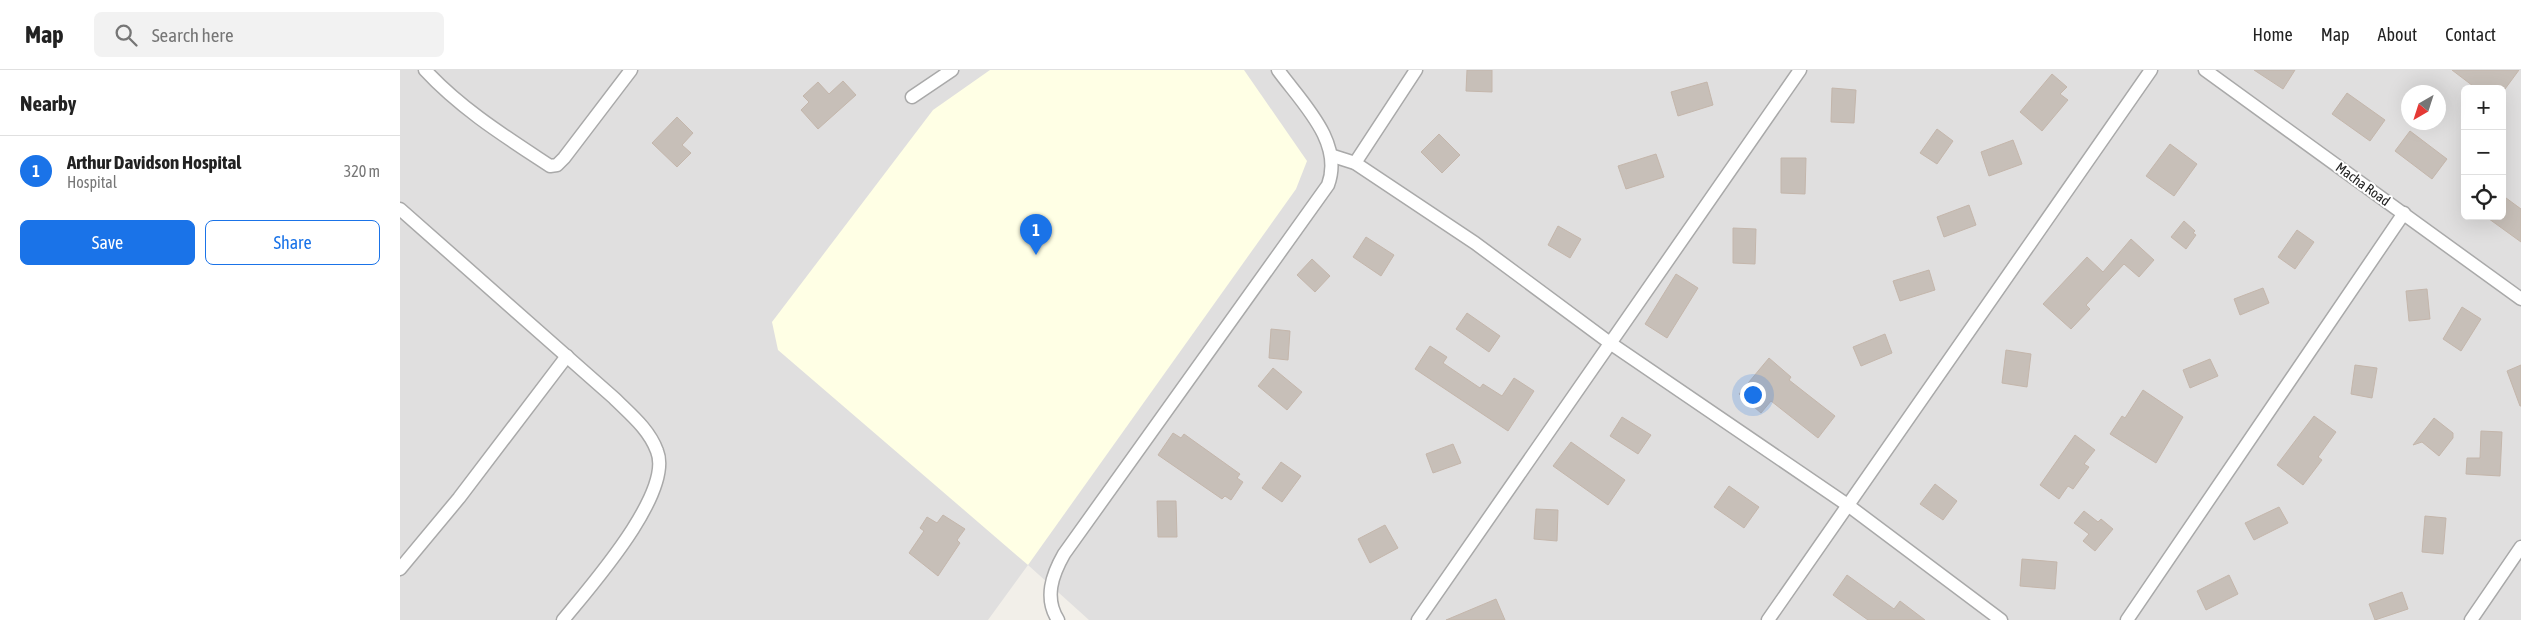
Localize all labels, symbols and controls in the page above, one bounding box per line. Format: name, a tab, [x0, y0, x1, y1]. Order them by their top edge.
search box	[94, 12, 444, 57]
text: Map	[25, 21, 64, 48]
icon: search	[112, 21, 140, 49]
text: Search here	[152, 24, 234, 46]
text: Home	[2253, 24, 2293, 45]
text: Map	[2321, 24, 2350, 45]
text: About	[2378, 24, 2417, 45]
text: Contact	[2445, 24, 2496, 45]
north arrow	[2401, 85, 2446, 130]
map controls	[2461, 85, 2506, 220]
button: +	[2461, 85, 2506, 130]
text: Nearby	[20, 91, 76, 115]
button: −	[2461, 130, 2506, 175]
text: Arthur Davidson Hospital	[67, 151, 241, 173]
street label: Macha Road	[2333, 159, 2393, 209]
text: 1	[32, 162, 40, 180]
text: 320 m	[344, 162, 380, 180]
text: Hospital	[67, 173, 117, 191]
button: locate	[2461, 175, 2506, 220]
pin: 1	[1020, 214, 1052, 255]
button: Save	[20, 220, 195, 265]
button: Share	[205, 220, 380, 265]
your location	[1740, 382, 1766, 408]

